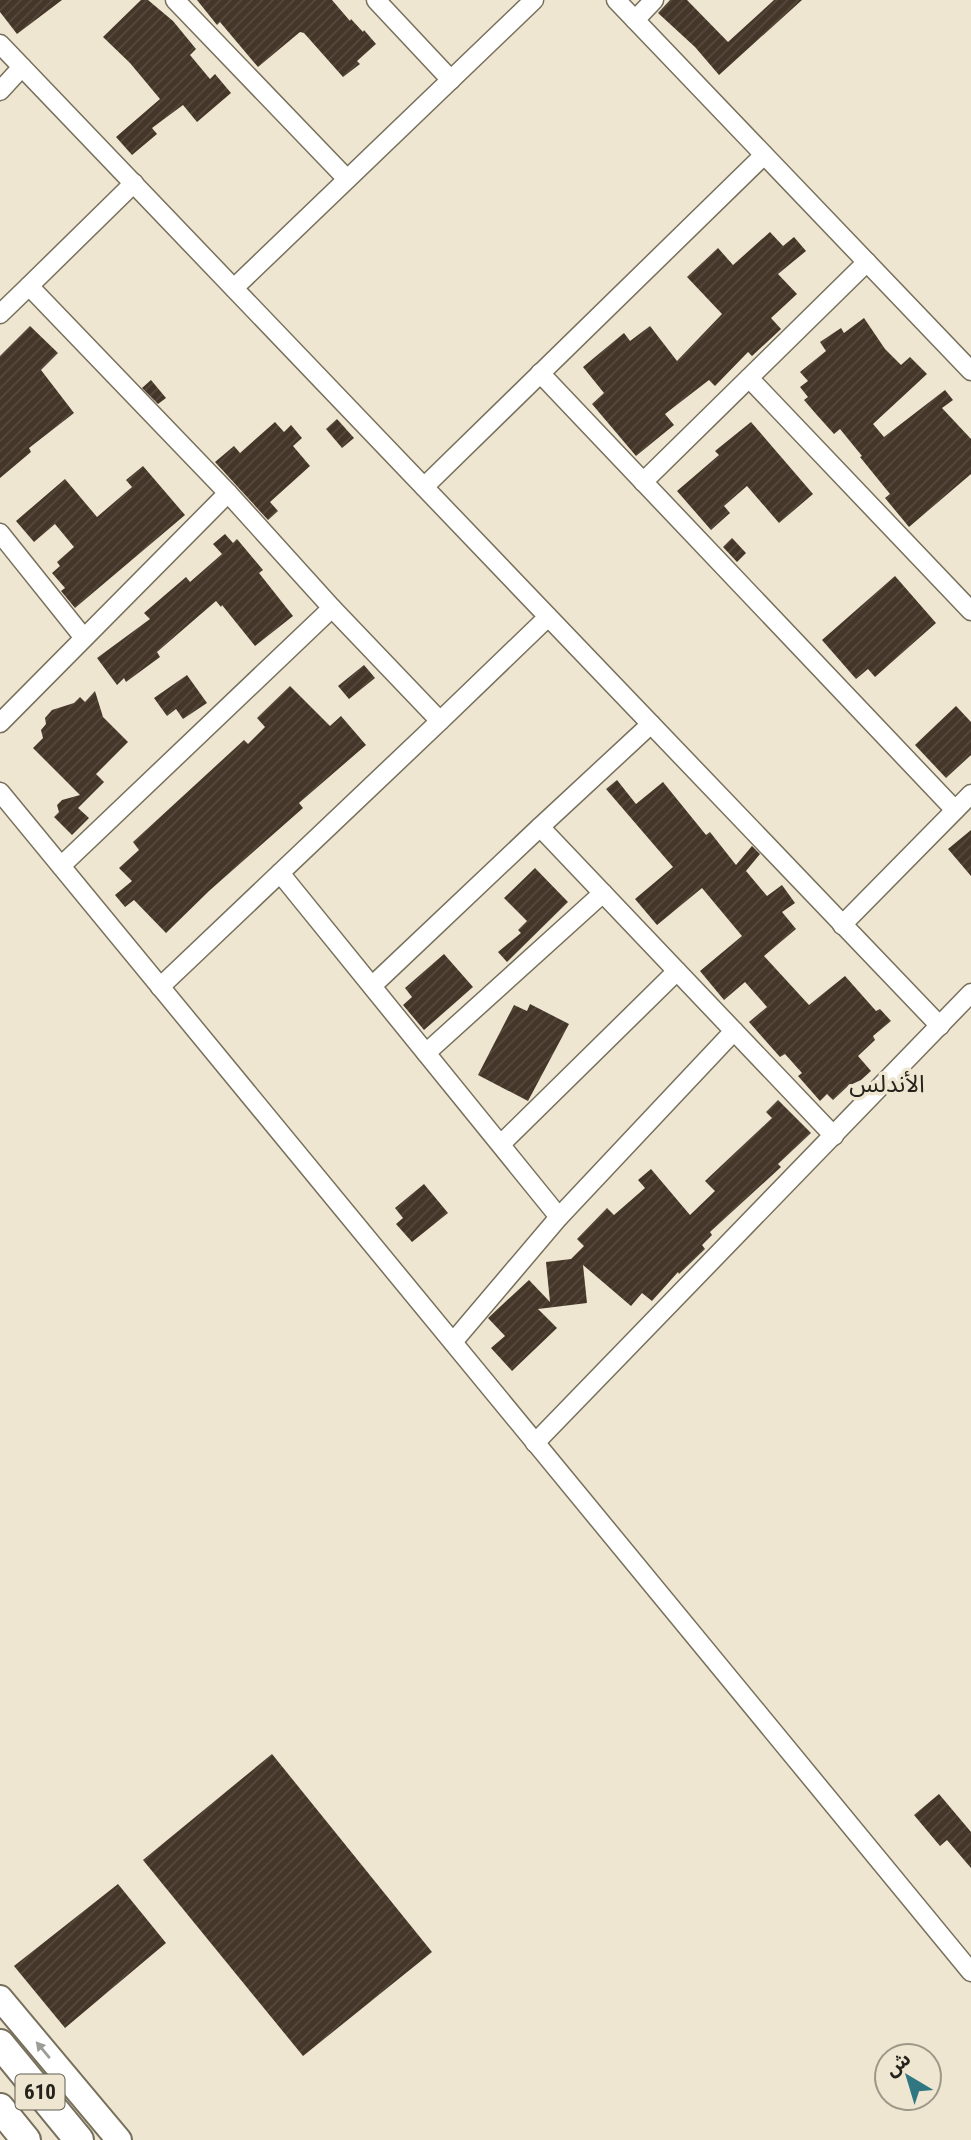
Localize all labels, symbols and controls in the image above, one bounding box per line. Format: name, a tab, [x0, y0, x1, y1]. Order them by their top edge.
district label: الأندلس	[849, 1070, 925, 1098]
one-way arrow	[36, 2041, 51, 2059]
north arrow	[873, 2042, 943, 2112]
text: ش	[881, 2047, 915, 2081]
road number: 610	[16, 2074, 64, 2110]

